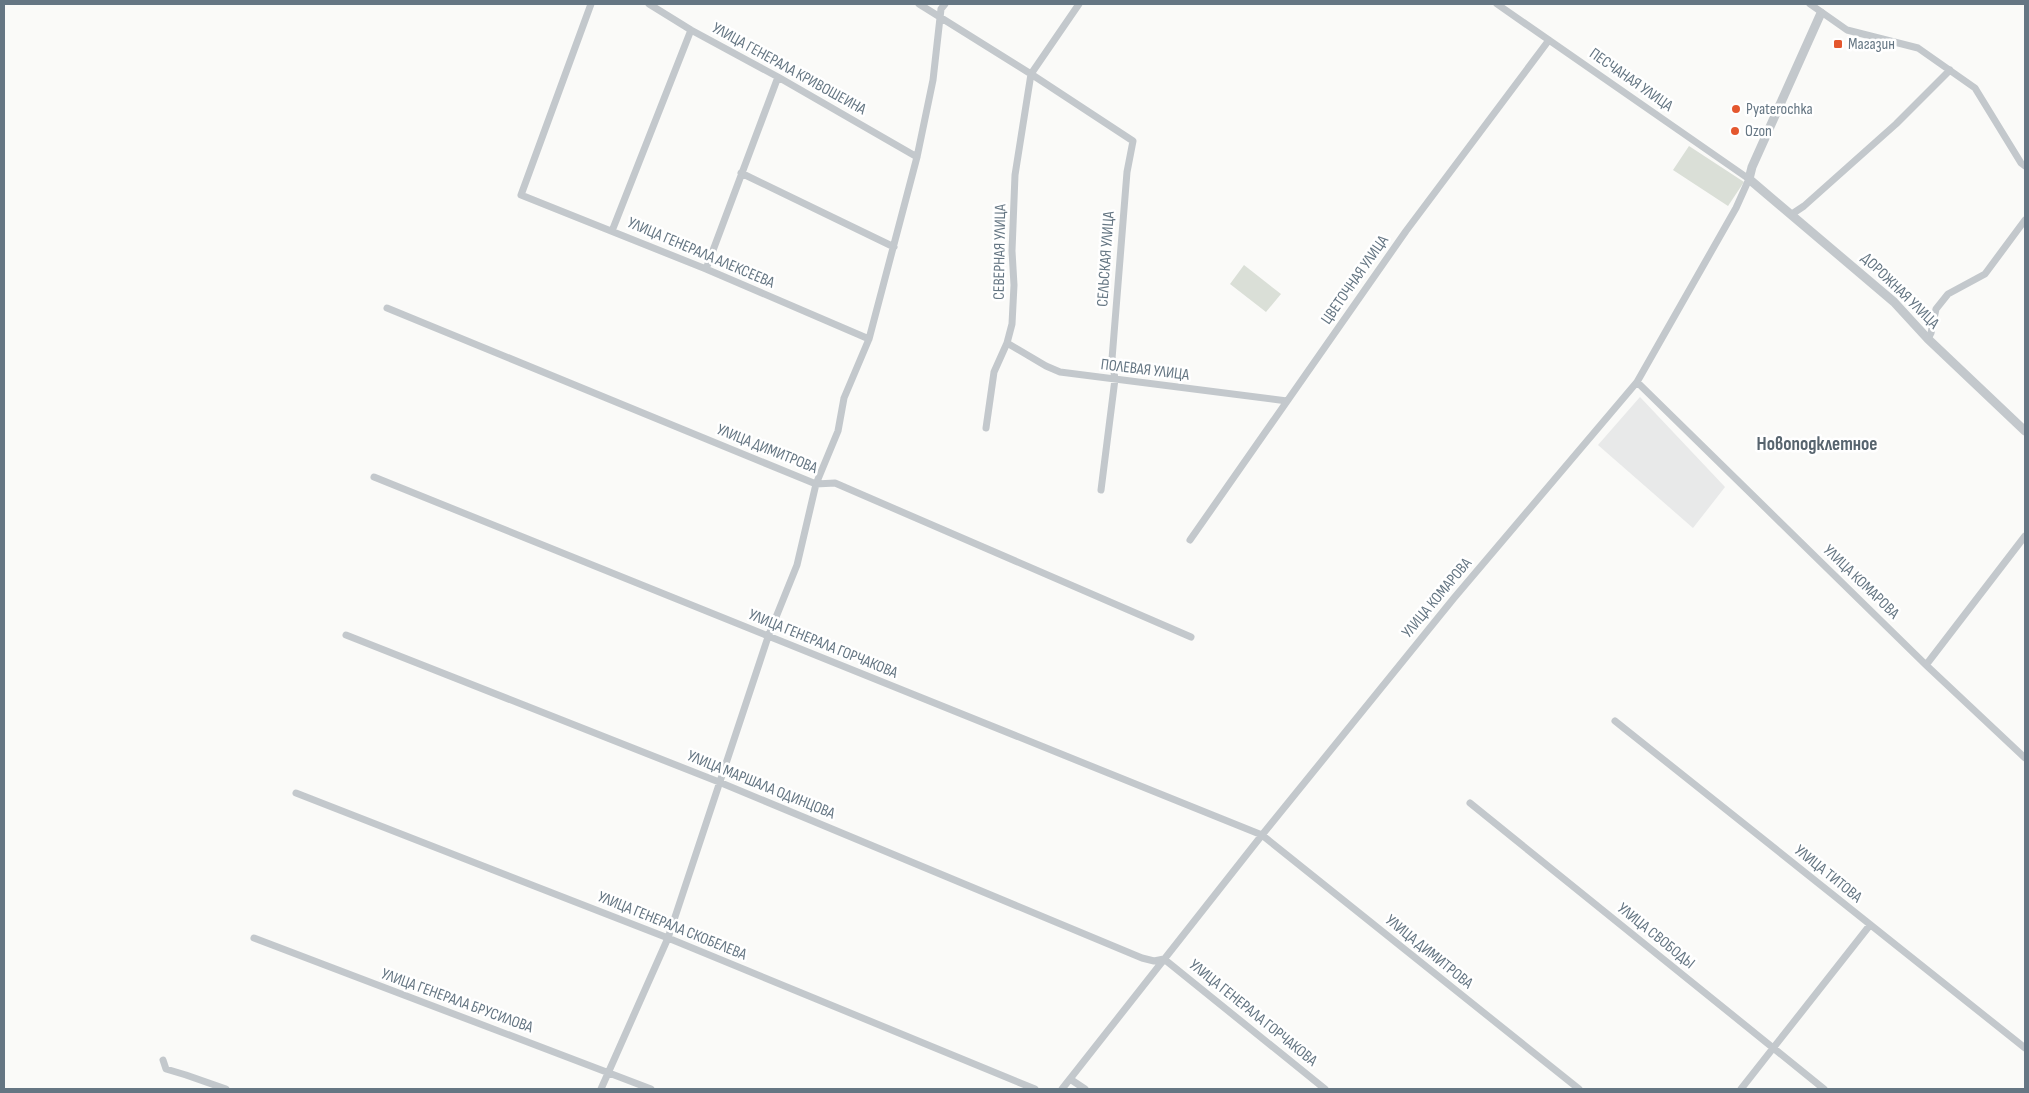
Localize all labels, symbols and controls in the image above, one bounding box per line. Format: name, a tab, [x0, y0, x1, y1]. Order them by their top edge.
street label: УЛИЦА ГЕНЕРАЛА КРИВОШЕИНА	[709, 19, 870, 119]
place label: Магазин	[1848, 35, 1895, 54]
marker: Магазин	[1832, 38, 1844, 50]
street label: ПЕСЧАНАЯ УЛИЦА	[1586, 44, 1677, 116]
place label: Pyaterochka	[1746, 100, 1813, 119]
marker: Pyaterochka	[1730, 103, 1742, 115]
place label: Ozon	[1745, 122, 1772, 141]
marker: Ozon	[1729, 125, 1741, 137]
street label: СЕВЕРНАЯ УЛИЦА	[990, 204, 1010, 300]
street label: СЕЛЬСКАЯ УЛИЦА	[1093, 210, 1119, 307]
street label: УЛИЦА ГЕНЕРАЛА АЛЕКСЕЕВА	[625, 213, 777, 293]
street label: ЦВЕТОЧНАЯ УЛИЦА	[1317, 232, 1393, 328]
street label: ДОРОЖНАЯ УЛИЦА	[1857, 249, 1943, 333]
street label: ПОЛЕВАЯ УЛИЦА	[1100, 355, 1191, 385]
street label: УЛИЦА ДИМИТРОВА	[714, 420, 820, 478]
district label: Новоподклетное	[1757, 433, 1877, 456]
street label: УЛИЦА КОМАРОВА	[1819, 541, 1903, 623]
street label: УЛИЦА КОМАРОВА	[1398, 554, 1476, 642]
street label: УЛИЦА ГЕНЕРАЛА ГОРЧАКОВА	[746, 605, 900, 683]
street label: УЛИЦА МАРШАЛА ОДИНЦОВА	[684, 747, 838, 823]
street label: УЛИЦА ТИТОВА	[1790, 841, 1866, 907]
street label: УЛИЦА ГЕНЕРАЛА СКОБЕЛЕВА	[595, 887, 749, 965]
street label: УЛИЦА СВОБОДЫ	[1613, 899, 1699, 973]
street label: УЛИЦА ДИМИТРОВА	[1381, 911, 1477, 993]
street label: УЛИЦА ГЕНЕРАЛА ГОРЧАКОВА	[1185, 956, 1321, 1071]
street label: УЛИЦА ГЕНЕРАЛА БРУСИЛОВА	[378, 965, 536, 1037]

